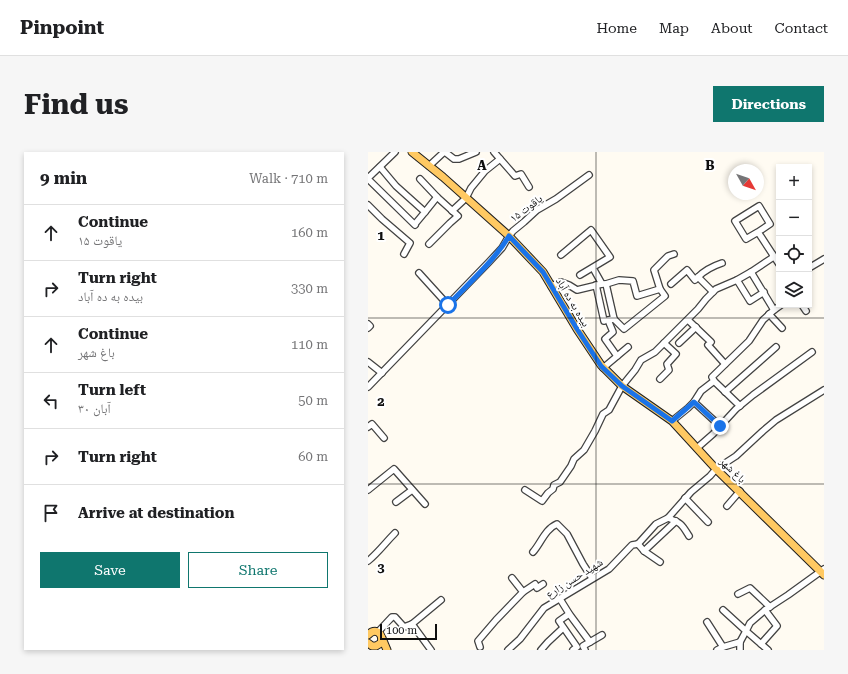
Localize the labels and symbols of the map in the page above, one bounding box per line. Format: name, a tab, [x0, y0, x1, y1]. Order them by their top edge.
text: A	[477, 158, 487, 173]
text: B	[705, 158, 715, 173]
north arrow	[728, 164, 764, 200]
street label: یاقوت ۱۵	[507, 192, 546, 225]
text: 1	[377, 228, 385, 243]
street label: بیده به ده آباد	[553, 275, 592, 329]
route start	[439, 296, 457, 314]
text: 2	[377, 394, 385, 409]
route end	[711, 417, 729, 435]
street label: باغ شهر	[716, 454, 748, 486]
street label: شهید حسن زارع	[543, 556, 605, 601]
text: 3	[377, 560, 385, 575]
scale bar	[380, 622, 437, 641]

